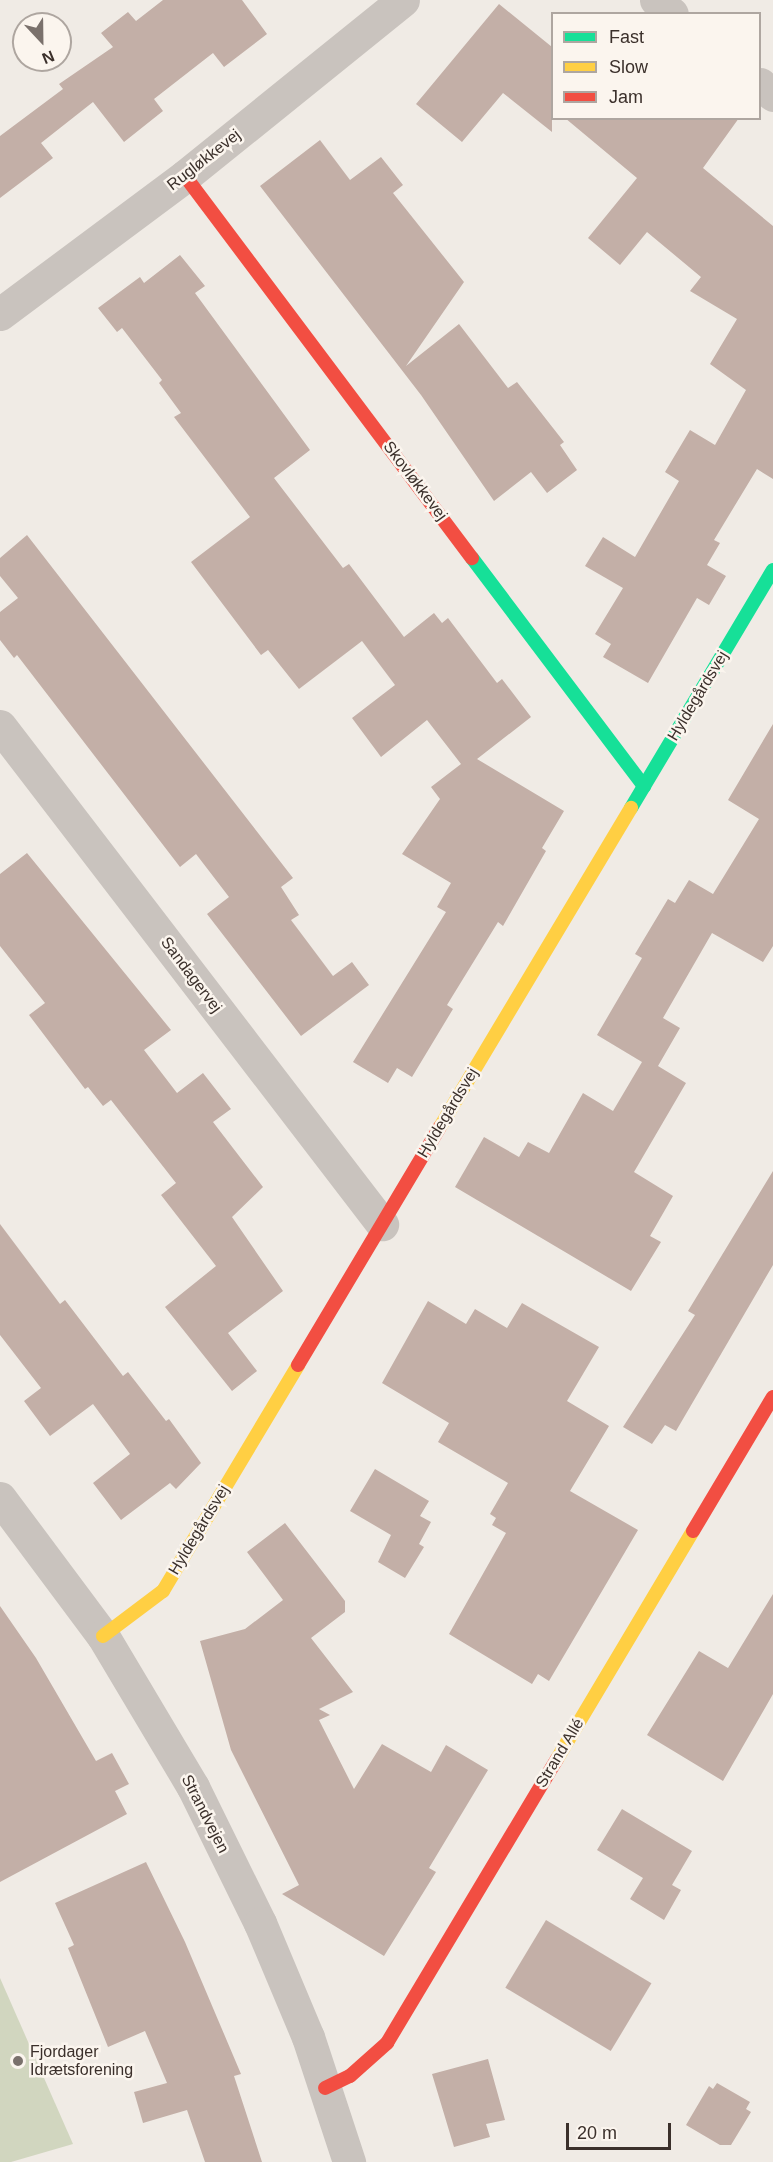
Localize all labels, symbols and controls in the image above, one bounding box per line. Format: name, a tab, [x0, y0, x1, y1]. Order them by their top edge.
north arrow	[12, 12, 72, 72]
legend	[551, 12, 761, 120]
text: Fast	[609, 27, 644, 47]
text: N	[40, 47, 57, 67]
text: Slow	[609, 57, 648, 77]
text: Jam	[609, 87, 643, 107]
street label: Rugløkkevej	[163, 125, 245, 195]
street label: Skovløkkevej	[379, 438, 451, 524]
street label: Hyldegårdsvej	[664, 648, 732, 744]
street label: Sandagervej	[156, 933, 226, 1017]
street label: Hyldegårdsvej	[414, 1065, 482, 1161]
street label: Hyldegårdsvej	[165, 1482, 233, 1578]
street label: Strand Allé	[532, 1715, 588, 1791]
street label: Strandvejen	[177, 1772, 233, 1856]
place label: Fjordager Idrætsforening	[30, 2042, 133, 2080]
marker: Fjordager Idrætsforening	[11, 2054, 25, 2068]
scale bar	[569, 2111, 674, 2149]
text: 20 m	[577, 2123, 617, 2143]

